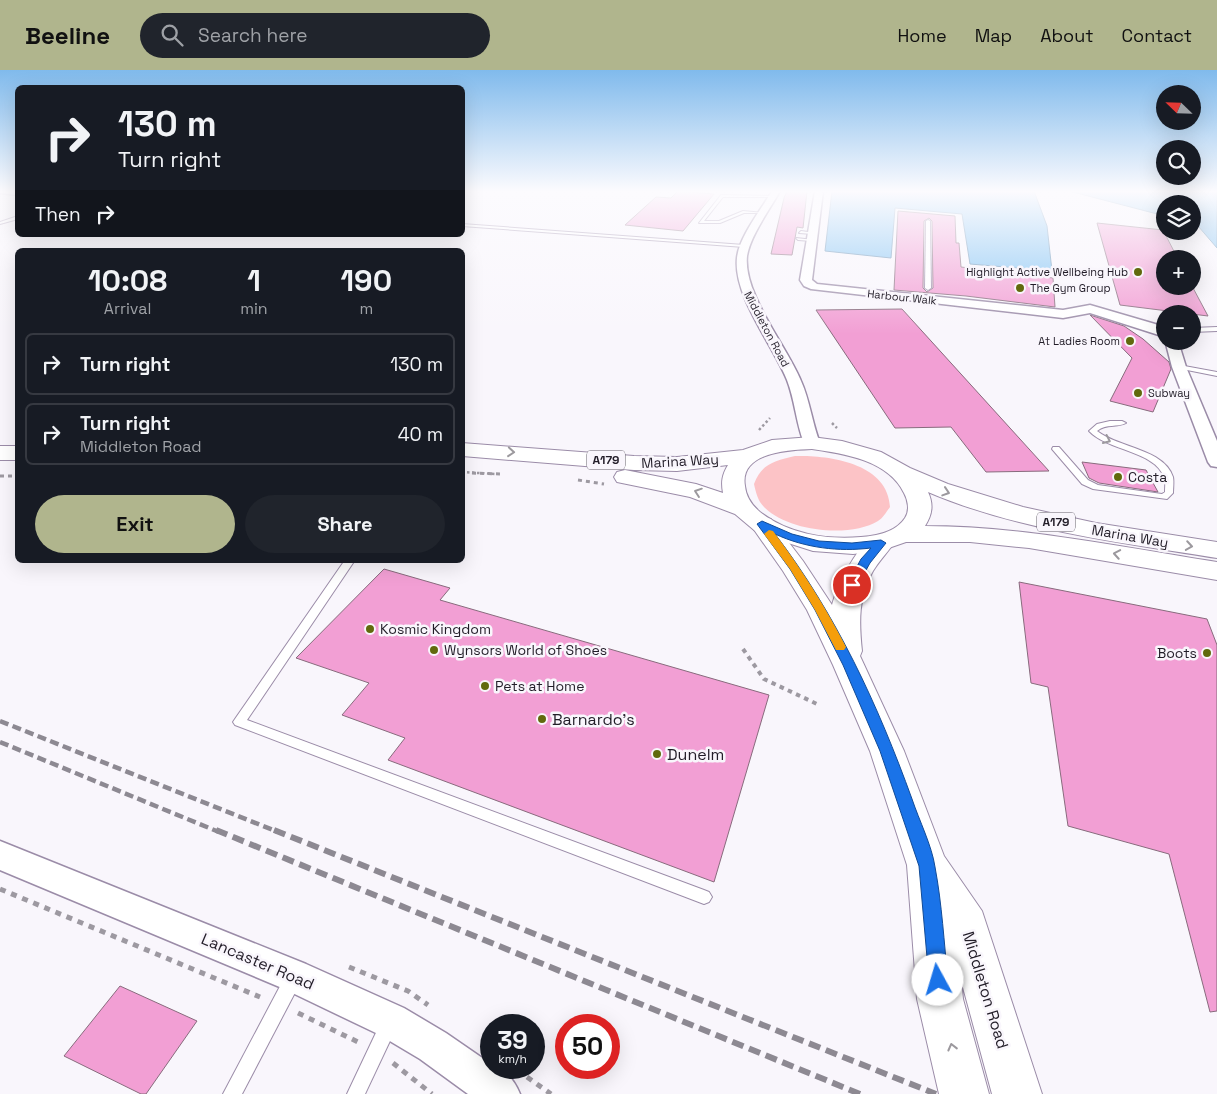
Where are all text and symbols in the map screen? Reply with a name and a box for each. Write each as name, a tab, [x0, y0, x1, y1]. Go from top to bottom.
search box	[140, 13, 490, 58]
text: Beeline	[25, 20, 110, 51]
icon: search	[158, 21, 186, 49]
text: Search here	[198, 23, 308, 48]
text: Home	[898, 24, 947, 47]
text: Map	[975, 24, 1012, 47]
text: About	[1040, 24, 1094, 47]
text: Contact	[1122, 24, 1192, 47]
north arrow	[1156, 85, 1201, 130]
map controls	[1156, 85, 1201, 350]
text: 130 m	[118, 102, 217, 146]
icon: right	[35, 105, 100, 170]
button: search	[1156, 140, 1201, 185]
text: Turn right	[118, 145, 221, 173]
button: layers	[1156, 195, 1201, 240]
icon: right	[91, 200, 119, 228]
text: Then	[35, 202, 81, 227]
button: +	[1156, 250, 1201, 295]
text: 10:08	[88, 261, 167, 300]
text: 1	[247, 261, 261, 300]
text: 190	[341, 261, 392, 300]
place label: Highlight Active Wellbeing Hub	[966, 265, 1128, 279]
marker: Highlight Active Wellbeing Hub	[1132, 266, 1144, 278]
place label: The Gym Group	[1030, 281, 1111, 295]
marker: The Gym Group	[1014, 282, 1026, 294]
street label: Harbour Walk	[867, 286, 937, 308]
street label: Middleton Road	[741, 289, 793, 369]
text: Arrival	[104, 298, 151, 319]
text: min	[240, 298, 268, 319]
text: m	[359, 298, 373, 319]
button: −	[1156, 305, 1201, 350]
place label: At Ladies Room	[1038, 334, 1120, 348]
marker: At Ladies Room	[1124, 335, 1136, 347]
icon: right	[37, 350, 65, 378]
text: Turn right	[80, 352, 170, 377]
text: 130 m	[390, 352, 443, 377]
place label: Subway	[1148, 386, 1190, 400]
marker: Subway	[1132, 387, 1144, 399]
text: Turn right	[80, 411, 170, 436]
icon: right	[37, 420, 65, 448]
text: 40 m	[398, 422, 443, 447]
one-way arrow	[1102, 434, 1111, 444]
text: Middleton Road	[80, 436, 202, 457]
one-way arrow	[507, 446, 515, 457]
road number: A179	[587, 450, 625, 470]
street label: Marina Way	[641, 450, 719, 472]
place label: Costa	[1128, 468, 1167, 486]
marker: Costa	[1112, 471, 1124, 483]
one-way arrow	[941, 486, 949, 496]
one-way arrow	[694, 488, 703, 498]
button: Exit	[35, 495, 235, 553]
button: Share	[245, 495, 445, 553]
road number: A179	[1037, 512, 1075, 532]
street label: Marina Way	[1090, 520, 1170, 552]
one-way arrow	[1185, 540, 1194, 550]
one-way arrow	[1113, 550, 1122, 560]
pin	[831, 564, 873, 606]
icon: arrive	[838, 571, 866, 599]
place label: Kosmic Kingdom	[380, 620, 491, 638]
marker: Kosmic Kingdom	[364, 623, 376, 635]
place label: Wynsors World of Shoes	[444, 641, 607, 659]
marker: Wynsors World of Shoes	[428, 644, 440, 656]
place label: Boots	[1157, 644, 1197, 662]
marker: Boots	[1201, 647, 1213, 659]
place label: Pets at Home	[495, 677, 584, 695]
marker: Pets at Home	[479, 680, 491, 692]
place label: Barnardo's	[552, 709, 635, 730]
marker: Barnardo's	[536, 713, 548, 725]
place label: Dunelm	[667, 744, 724, 765]
marker: Dunelm	[651, 748, 663, 760]
street label: Lancaster Road	[198, 928, 317, 995]
street label: Middleton Road	[958, 929, 1013, 1051]
position arrow	[911, 953, 963, 1005]
speed limit sign: 50	[555, 1014, 620, 1079]
text: 39	[497, 1024, 528, 1056]
one-way arrow	[947, 1042, 958, 1051]
text: km/h	[498, 1051, 527, 1067]

